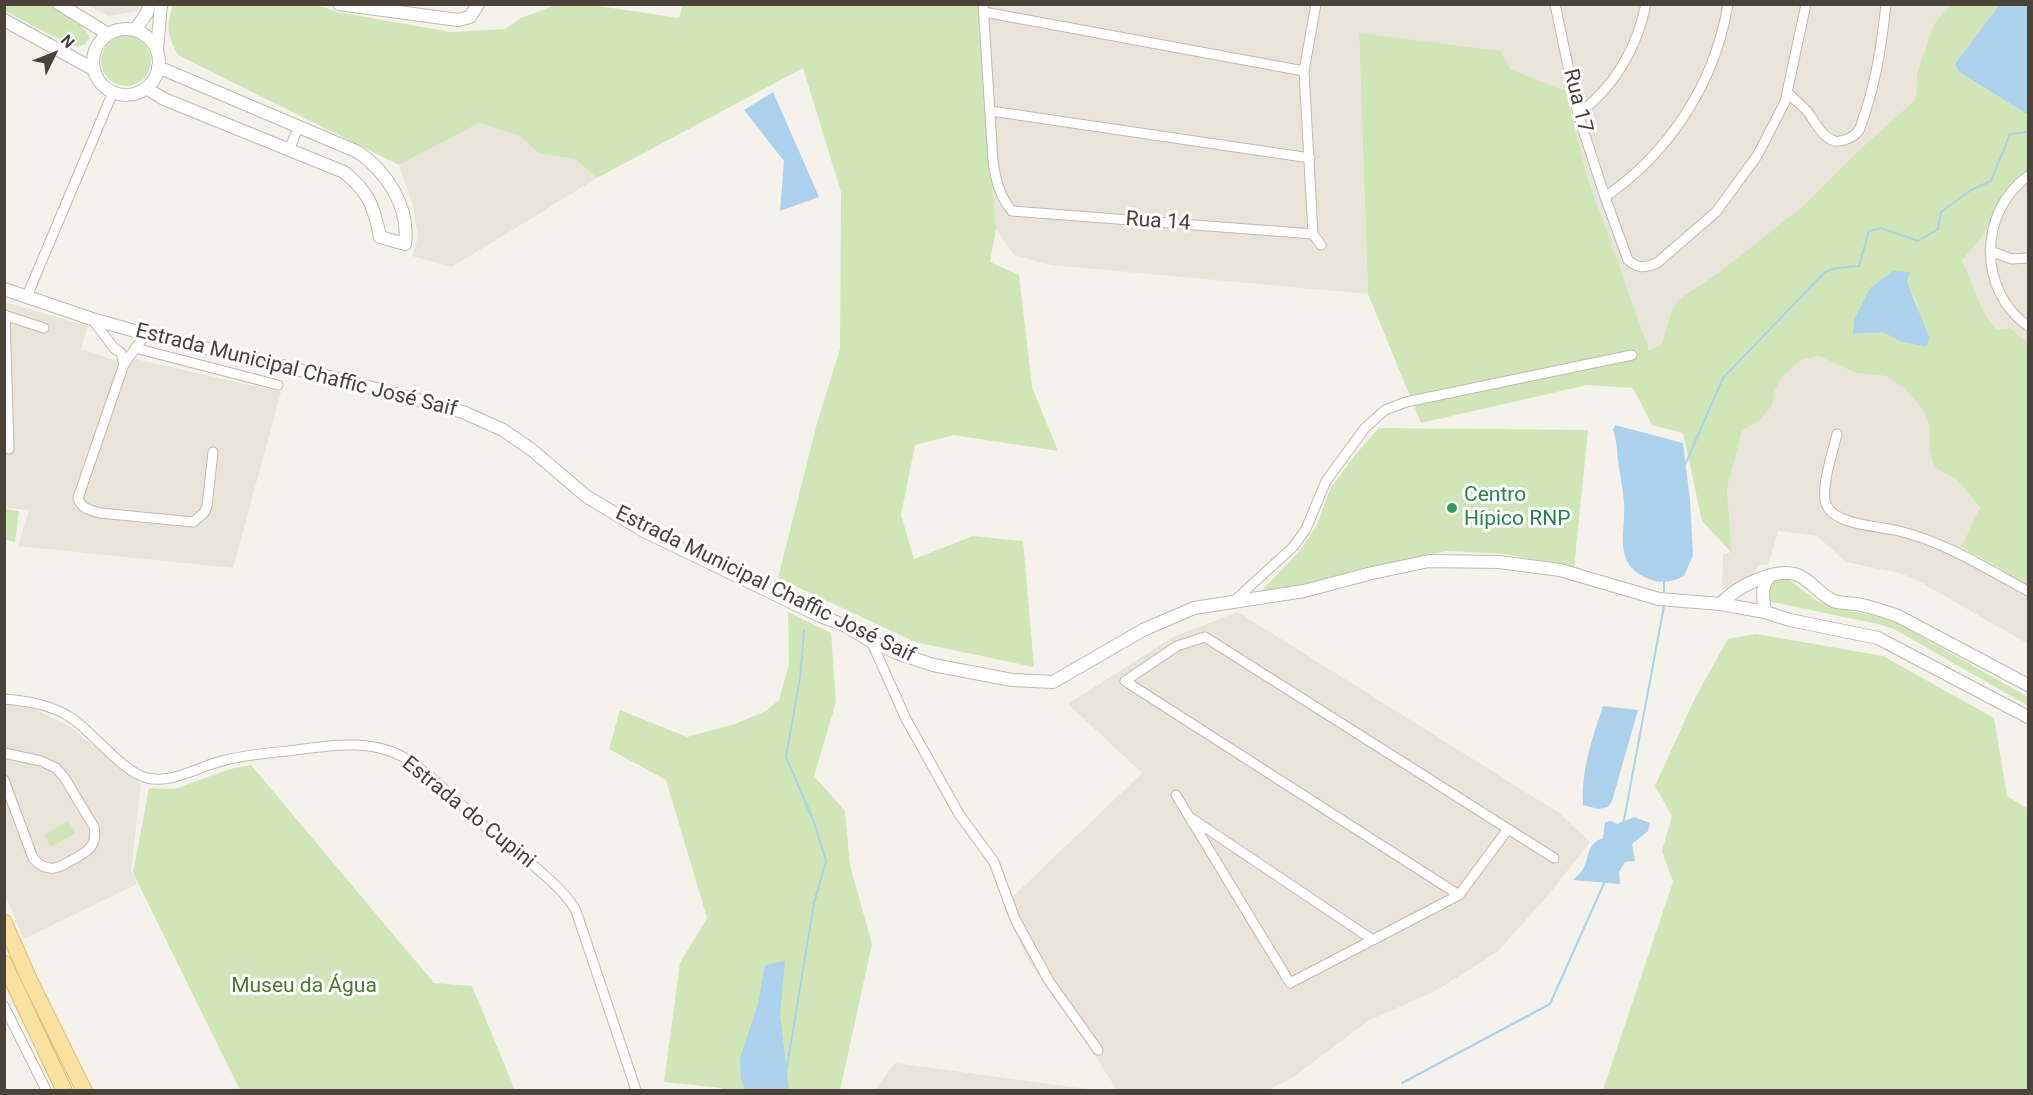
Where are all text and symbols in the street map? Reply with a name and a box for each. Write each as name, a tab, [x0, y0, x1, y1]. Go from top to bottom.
north arrow	[24, 24, 84, 84]
text: N	[57, 31, 78, 52]
street label: Rua 17	[1557, 67, 1597, 135]
street label: Rua 14	[1125, 207, 1191, 237]
street label: Estrada Municipal Chaffic José Saif	[133, 319, 459, 423]
place label: Centro Hípico RNP	[1464, 483, 1570, 533]
street label: Estrada Municipal Chaffic José Saif	[611, 501, 919, 669]
marker: Centro Hípico RNP	[1445, 501, 1459, 515]
street label: Estrada do Cupini	[396, 752, 540, 874]
park label: Museu da Água	[231, 974, 377, 1000]

